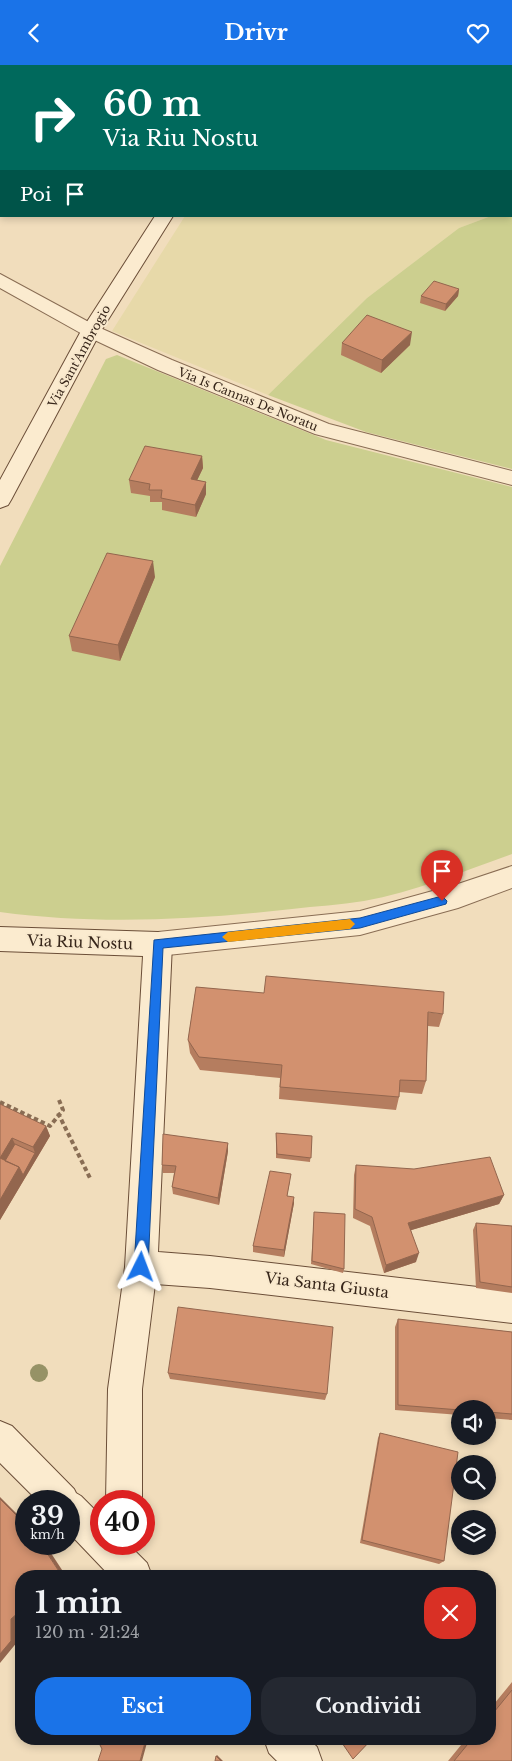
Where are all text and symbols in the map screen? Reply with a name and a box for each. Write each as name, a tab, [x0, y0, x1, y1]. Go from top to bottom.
icon: back	[20, 19, 48, 47]
text: Drivr	[224, 19, 288, 46]
icon: heart	[464, 19, 492, 47]
text: 60 m	[103, 82, 201, 125]
icon: right	[20, 85, 85, 150]
text: Via Riu Nostu	[103, 125, 258, 152]
icon: arrive	[61, 180, 89, 208]
text: Poi	[20, 183, 51, 206]
street label: Via Sant'Ambrogio	[44, 302, 113, 411]
street label: Via Is Cannas De Noratu	[175, 364, 320, 434]
pin	[421, 850, 463, 901]
icon: arrive	[428, 857, 456, 885]
street label: Via Riu Nostu	[26, 931, 133, 953]
position arrow	[114, 1240, 166, 1292]
street label: Via Santa Giusta	[263, 1268, 391, 1302]
map controls	[451, 1400, 496, 1555]
button: sound	[451, 1400, 496, 1445]
button: search	[451, 1455, 496, 1500]
speed limit sign: 40	[90, 1490, 155, 1555]
text: 39	[31, 1501, 64, 1532]
button: layers	[451, 1510, 496, 1555]
text: km/h	[30, 1527, 65, 1542]
text: 1 min	[35, 1584, 122, 1621]
button: close	[424, 1587, 476, 1639]
text: 120 m · 21:24	[35, 1622, 140, 1642]
button: Esci	[35, 1677, 251, 1735]
button: Condividi	[261, 1677, 476, 1735]

